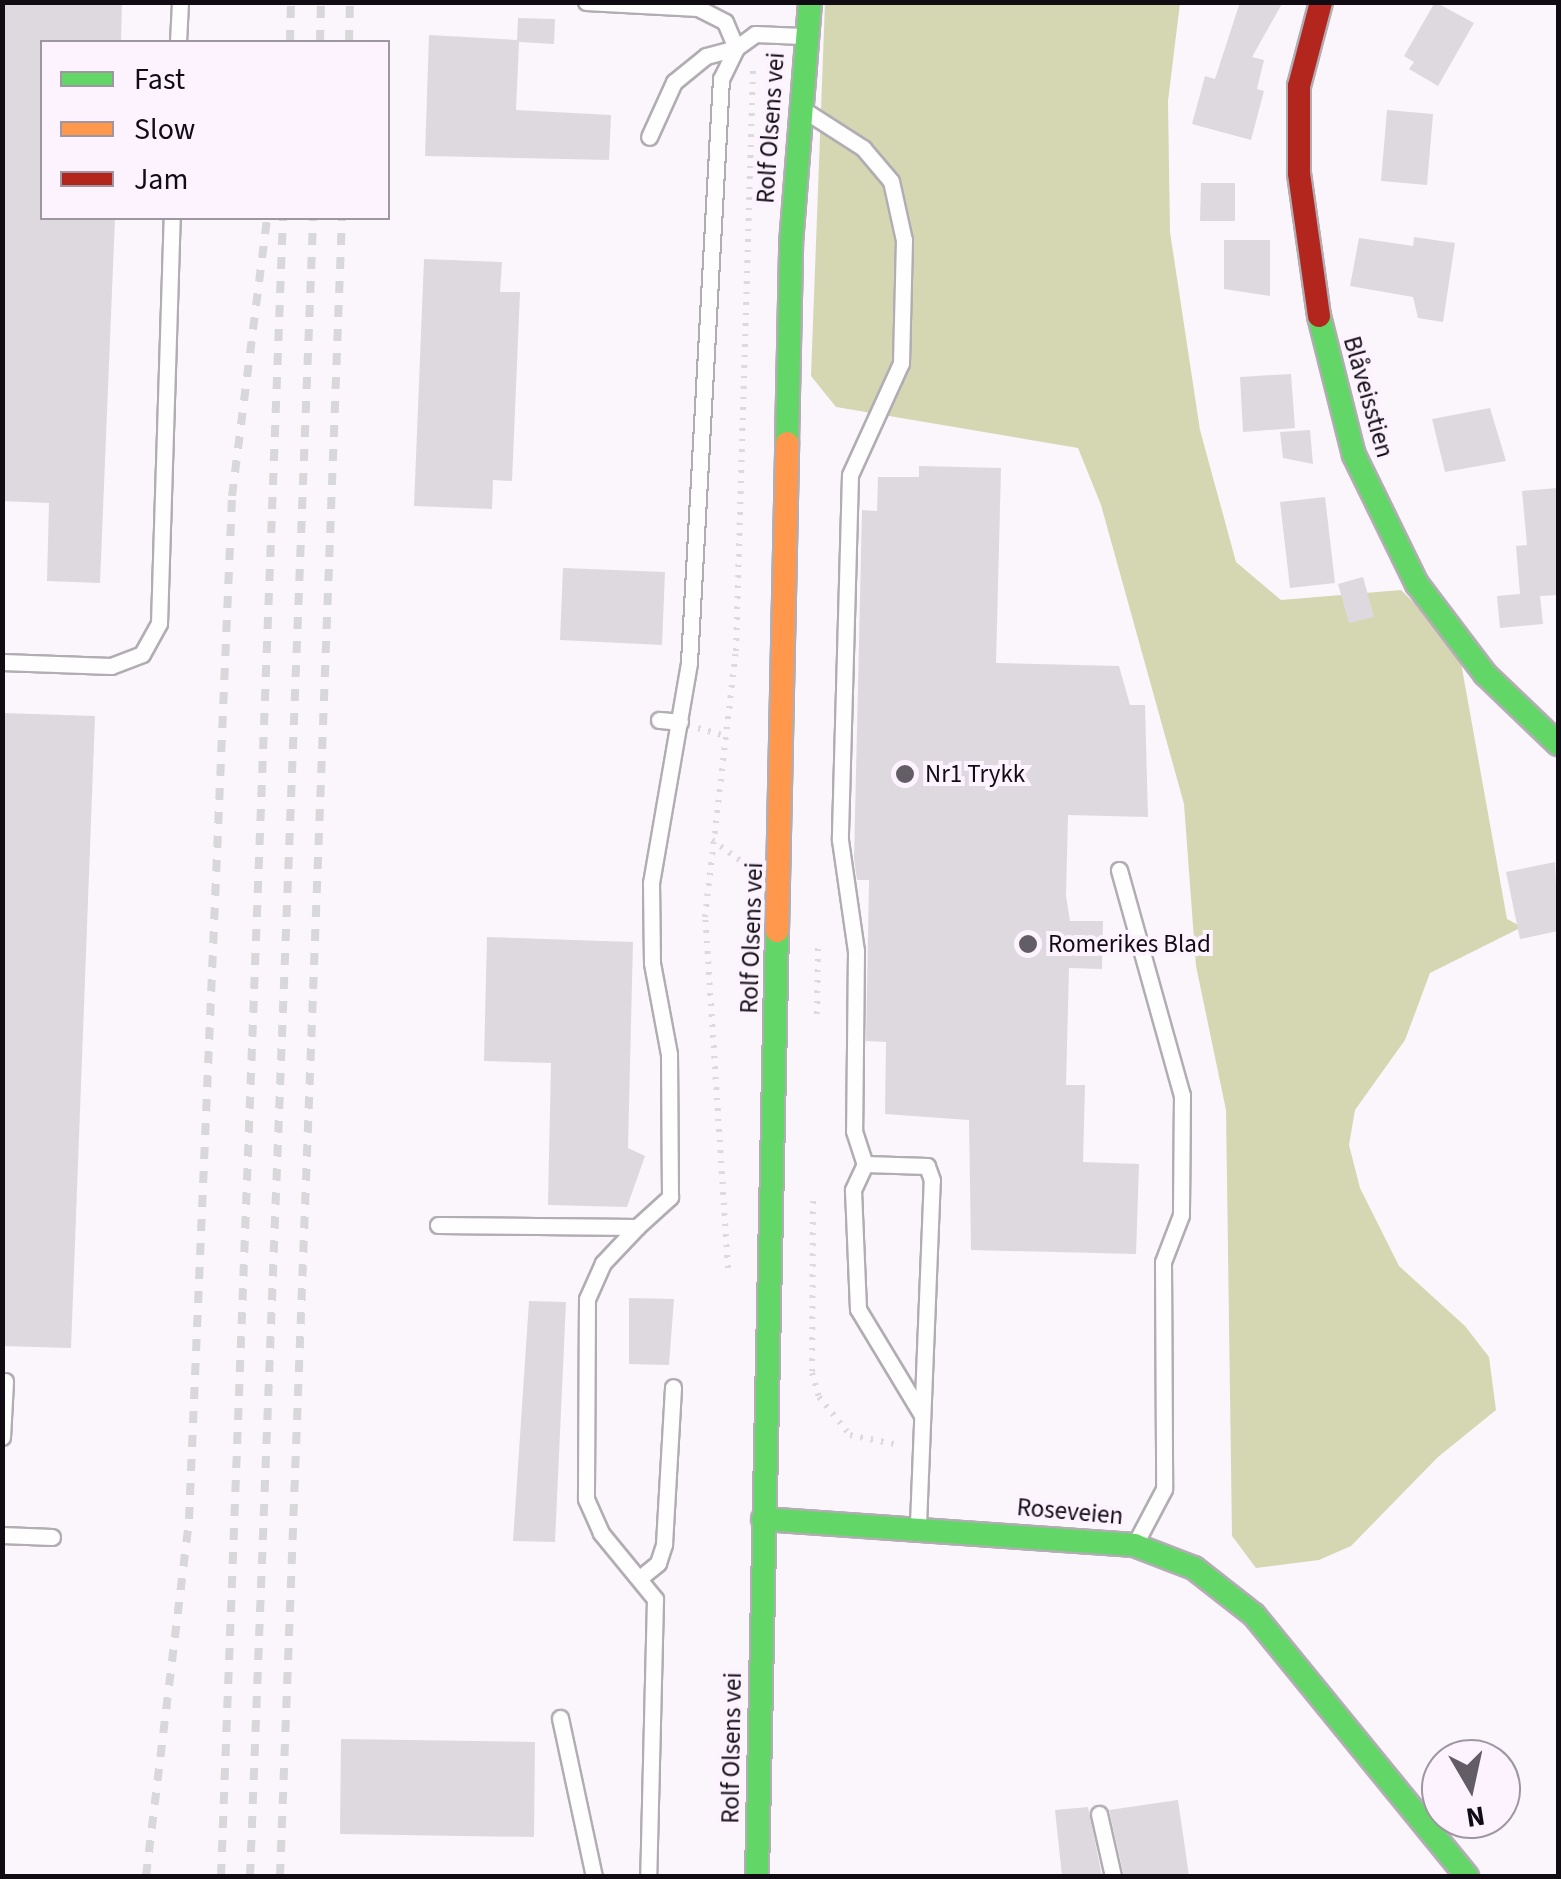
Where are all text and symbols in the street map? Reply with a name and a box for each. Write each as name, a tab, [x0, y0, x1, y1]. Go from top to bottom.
legend	[40, 40, 390, 220]
street label: Rolf Olsens vei	[751, 51, 791, 205]
text: Fast	[134, 58, 185, 101]
text: Slow	[134, 108, 195, 151]
text: Jam	[134, 158, 188, 201]
street label: Blåveisstien	[1336, 333, 1400, 461]
place label: Nr1 Trykk	[925, 759, 1025, 789]
marker: Nr1 Trykk	[894, 763, 916, 785]
street label: Rolf Olsens vei	[734, 862, 770, 1014]
place label: Romerikes Blad	[1048, 929, 1211, 959]
marker: Romerikes Blad	[1017, 933, 1039, 955]
street label: Roseveien	[1016, 1492, 1124, 1532]
street label: Rolf Olsens vei	[716, 1672, 748, 1824]
north arrow	[1421, 1739, 1521, 1839]
text: N	[1463, 1795, 1488, 1838]

